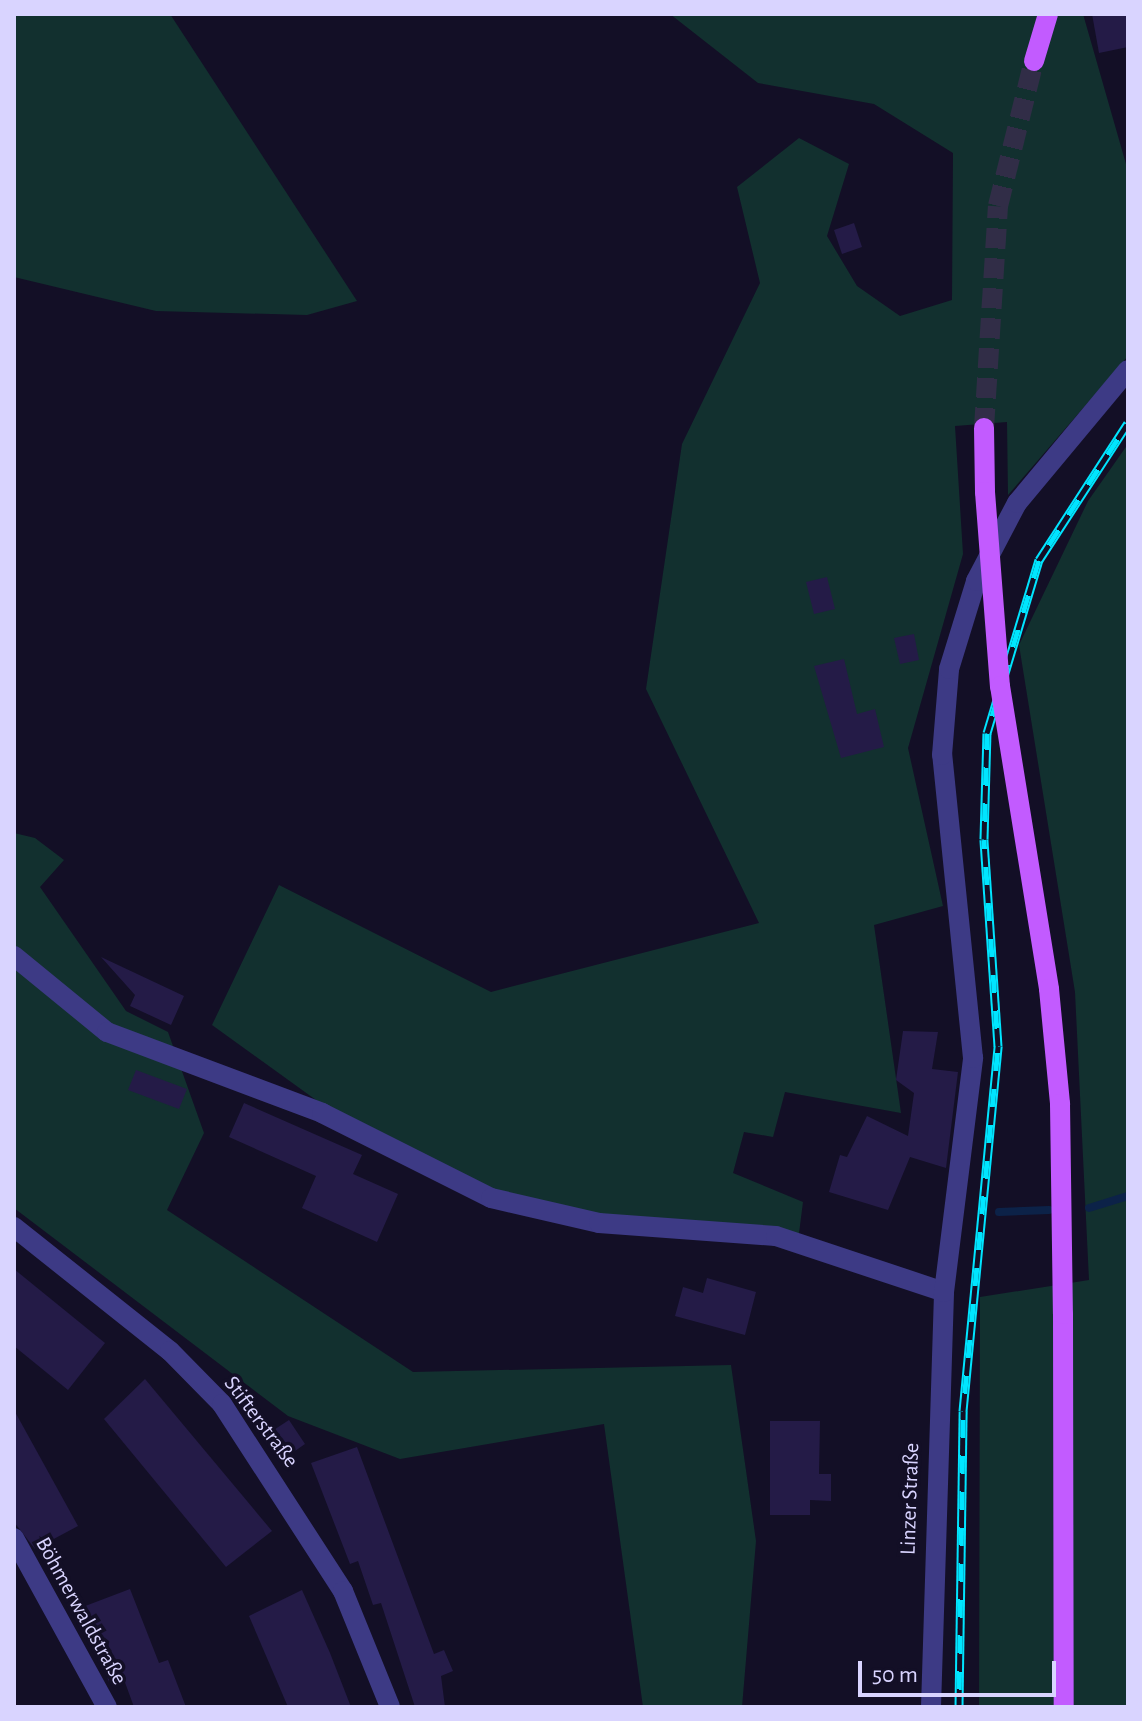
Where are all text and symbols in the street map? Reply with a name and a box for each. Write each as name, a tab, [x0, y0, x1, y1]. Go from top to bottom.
street label: Stifterstraße	[218, 1371, 304, 1473]
street label: Linzer Straße	[895, 1442, 925, 1556]
street label: Böhmerwaldstraße	[30, 1533, 132, 1689]
scale bar	[862, 1645, 1060, 1695]
text: 50 m	[872, 1663, 918, 1687]

